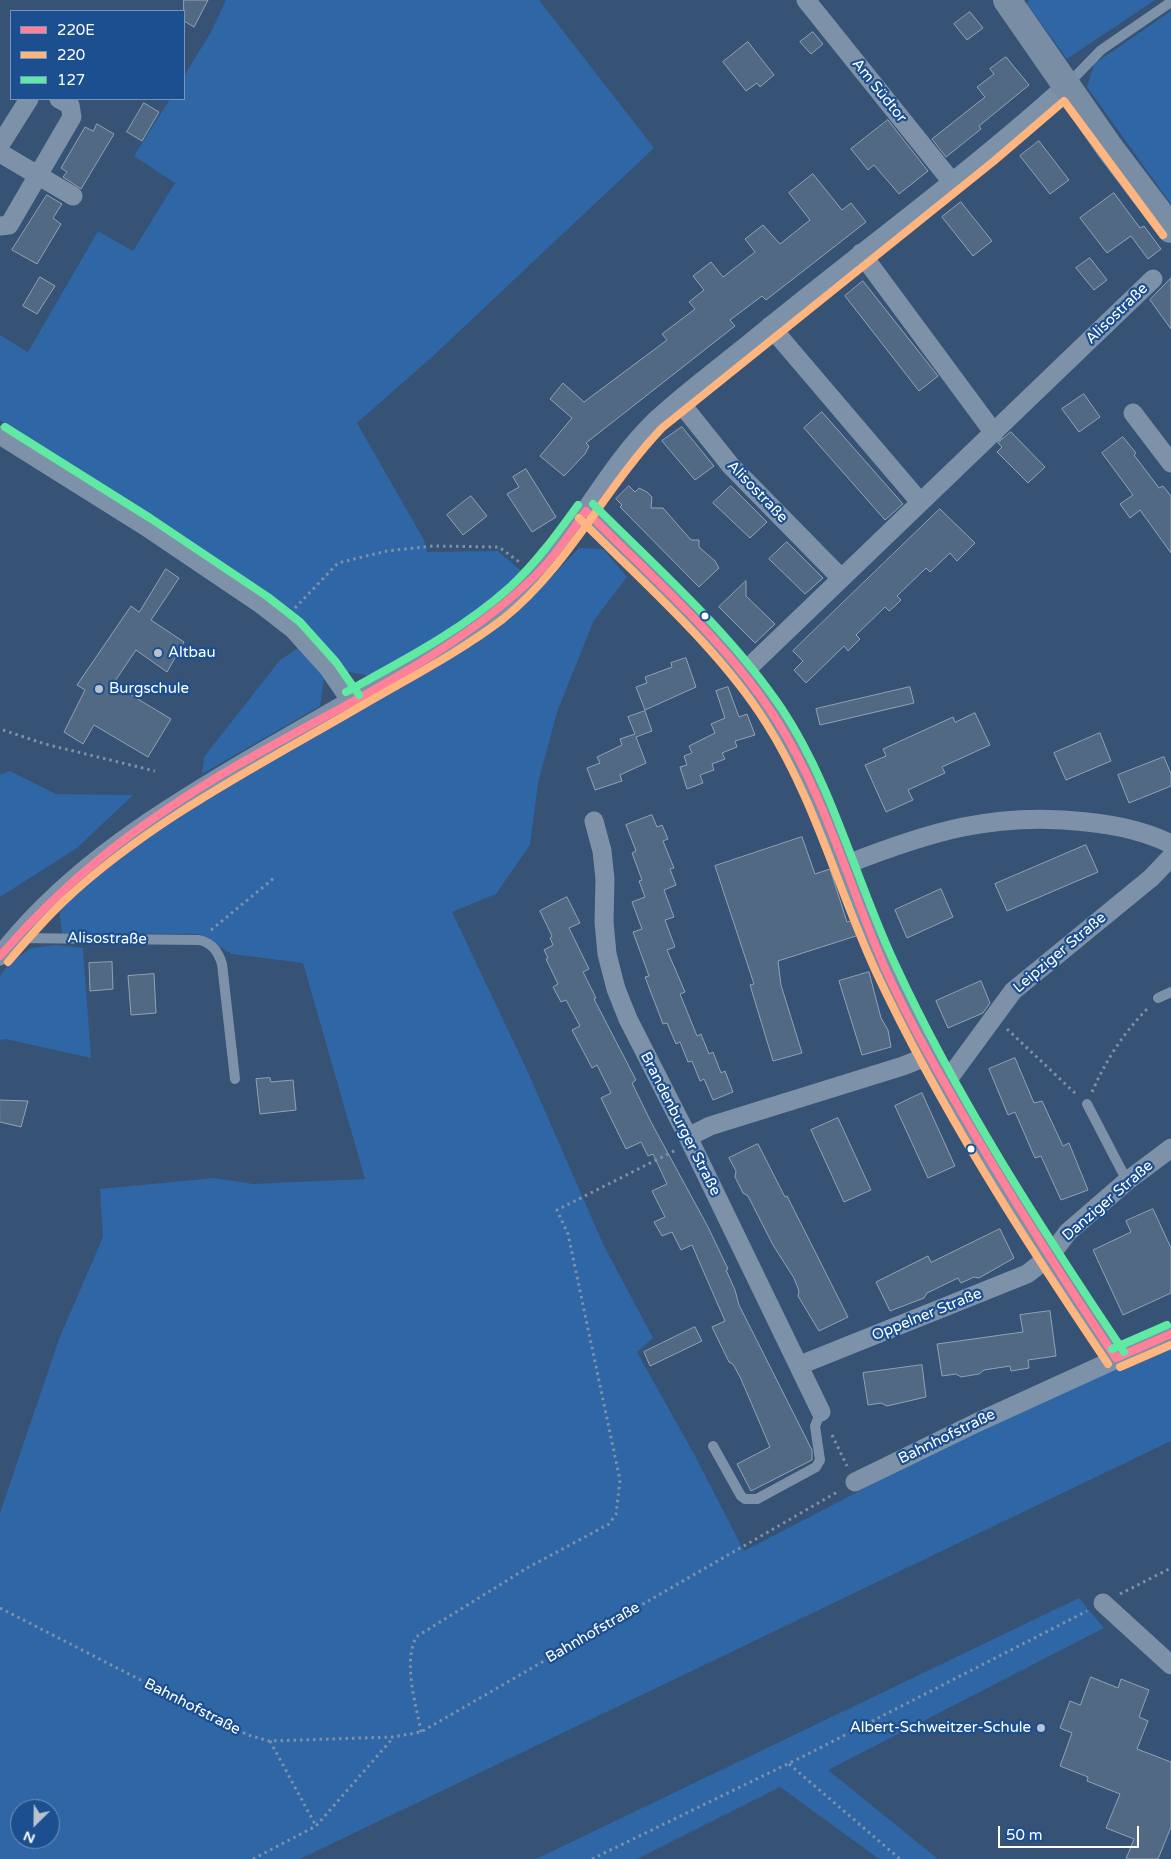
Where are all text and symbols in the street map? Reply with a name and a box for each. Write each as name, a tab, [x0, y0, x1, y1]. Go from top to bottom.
legend	[10, 10, 185, 100]
text: 220E	[57, 21, 95, 39]
text: 220	[57, 46, 85, 64]
street label: Am Südtor	[848, 55, 910, 127]
text: 127	[57, 71, 85, 89]
street label: Alisostraße	[1082, 280, 1152, 348]
street label: Alisostraße	[723, 457, 791, 527]
unlabelled marker	[700, 611, 710, 621]
place label: Altbau	[168, 644, 216, 662]
marker: Altbau	[152, 647, 164, 659]
place label: Burgschule	[109, 680, 189, 698]
marker: Burgschule	[93, 683, 105, 695]
street label: Leipziger Straße	[1010, 909, 1110, 997]
street label: Alisostraße	[67, 929, 147, 949]
street label: Brandenburger Straße	[636, 1049, 724, 1199]
unlabelled marker	[966, 1144, 976, 1154]
street label: Danziger Straße	[1059, 1157, 1157, 1245]
street label: Oppelner Straße	[869, 1285, 985, 1345]
street label: Bahnhofstraße	[896, 1406, 998, 1468]
street label: Bahnhofstraße	[543, 1599, 643, 1667]
street label: Bahnhofstraße	[141, 1675, 243, 1739]
place label: Albert-Schweitzer-Schule	[850, 1719, 1031, 1737]
marker: Albert-Schweitzer-Schule	[1035, 1722, 1047, 1734]
north arrow	[10, 1799, 60, 1849]
scale bar	[1001, 1816, 1142, 1848]
text: 50 m	[1006, 1826, 1043, 1844]
text: N	[21, 1827, 38, 1847]

